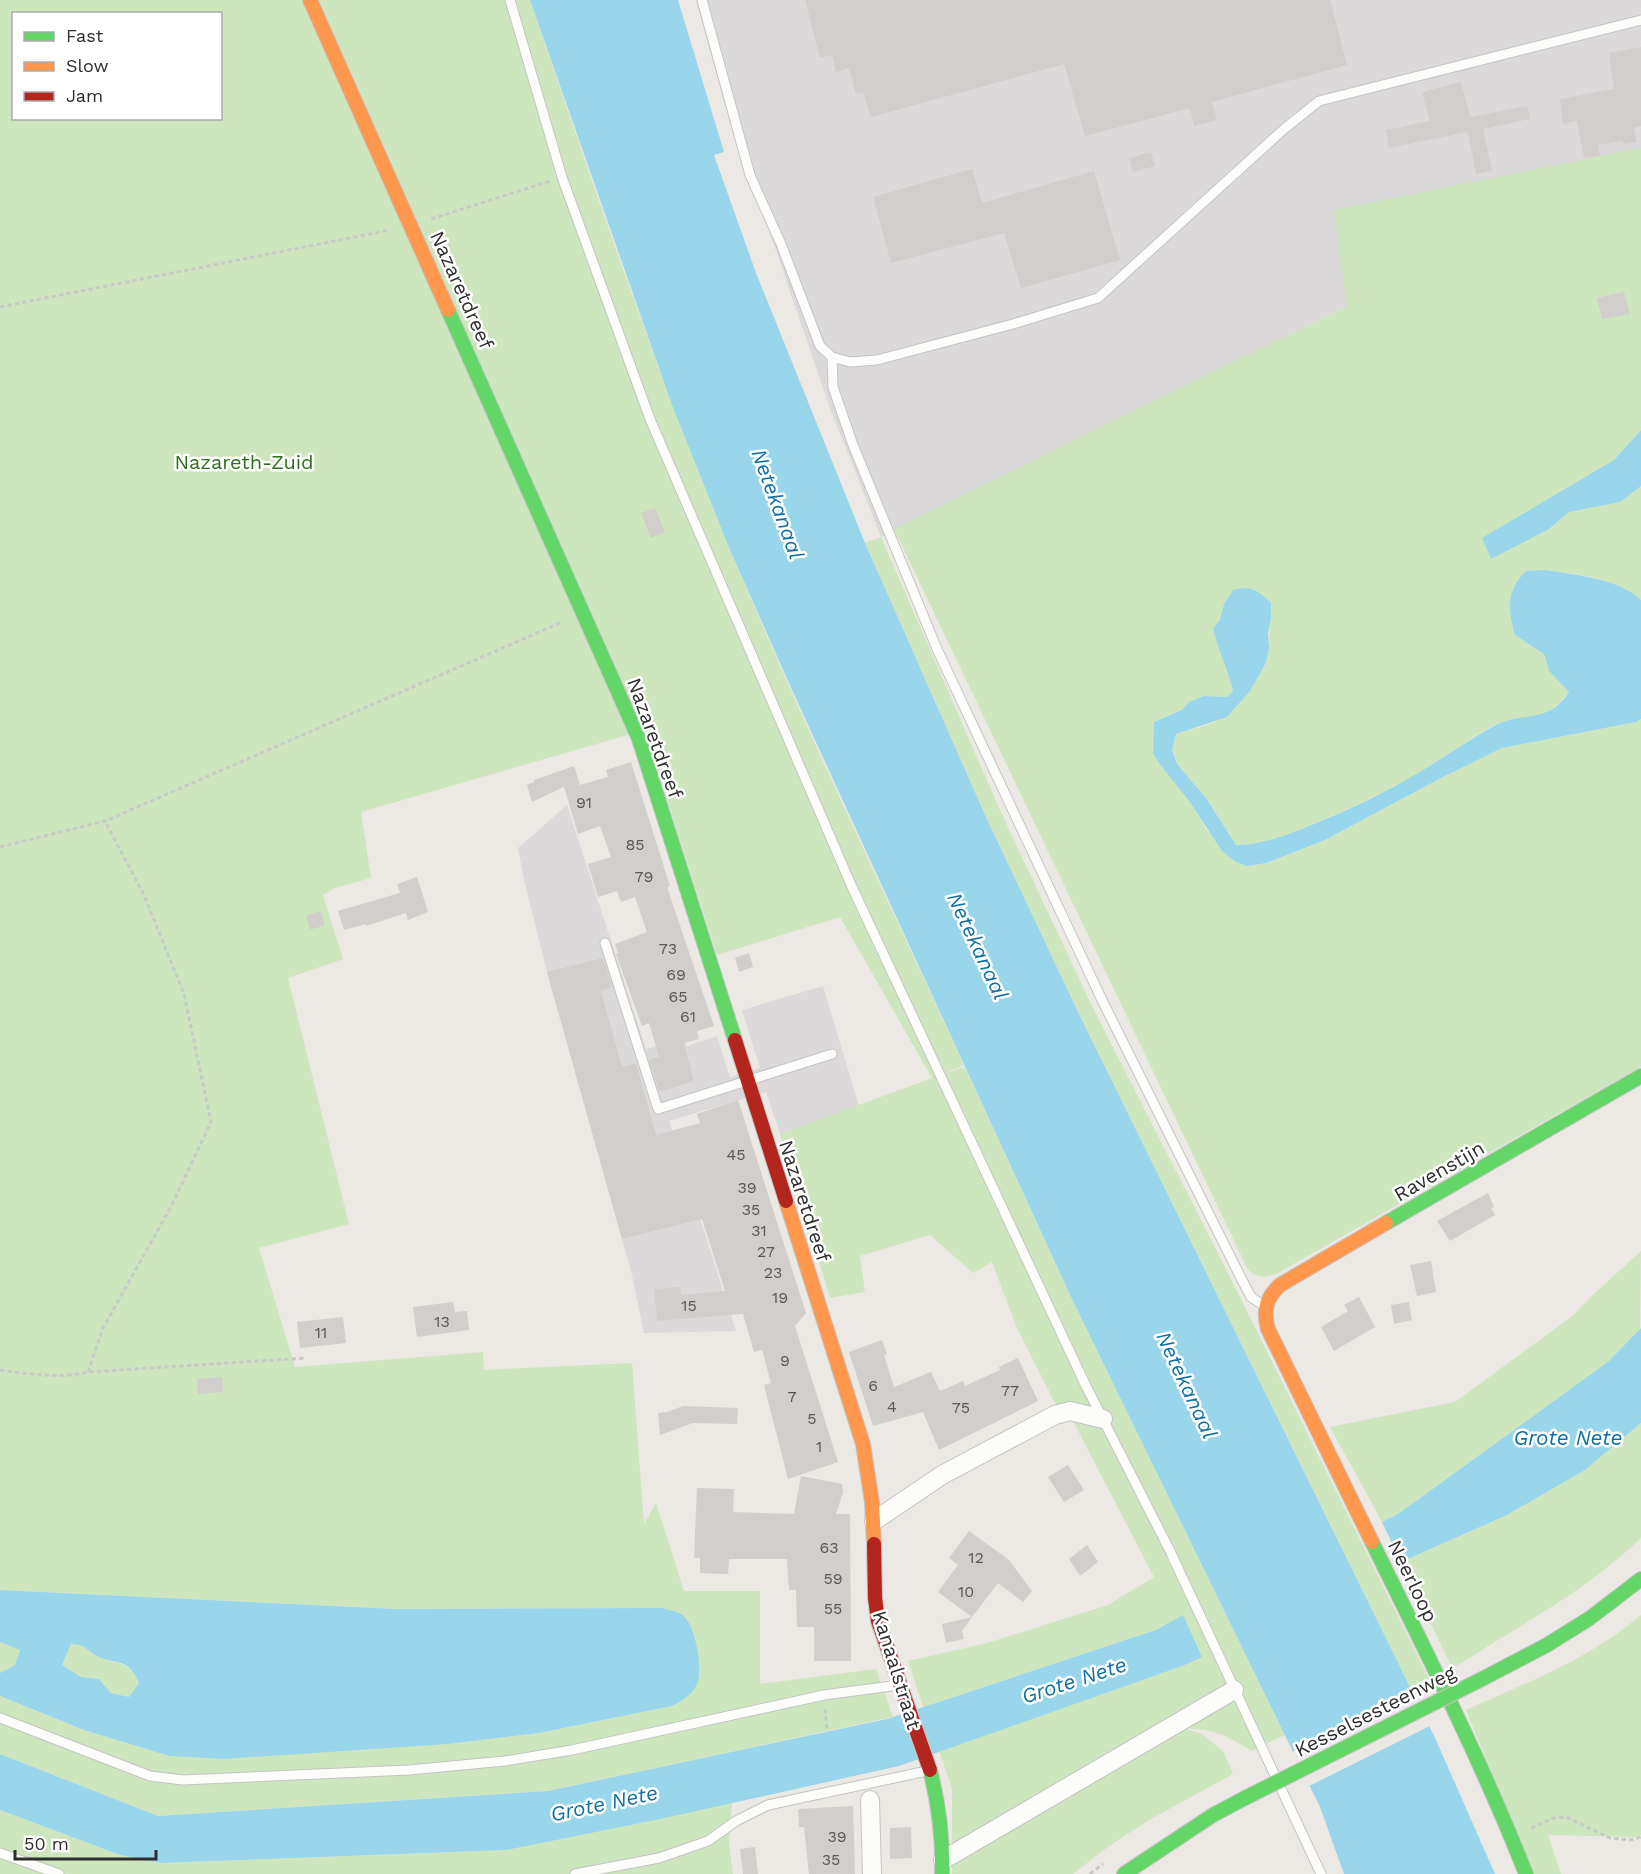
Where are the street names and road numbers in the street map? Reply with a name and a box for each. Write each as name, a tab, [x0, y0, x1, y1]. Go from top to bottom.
street label: Nazaretdreef	[425, 227, 499, 353]
street label: Nazaretdreef	[622, 674, 688, 802]
street label: Ravenstijn	[1389, 1135, 1489, 1207]
street label: Nazaretdreef	[774, 1137, 836, 1265]
street label: Neerloop	[1383, 1536, 1443, 1626]
street label: Kanaalstraat	[868, 1608, 927, 1733]
street label: Kesselsesteenweg	[1290, 1660, 1460, 1762]

